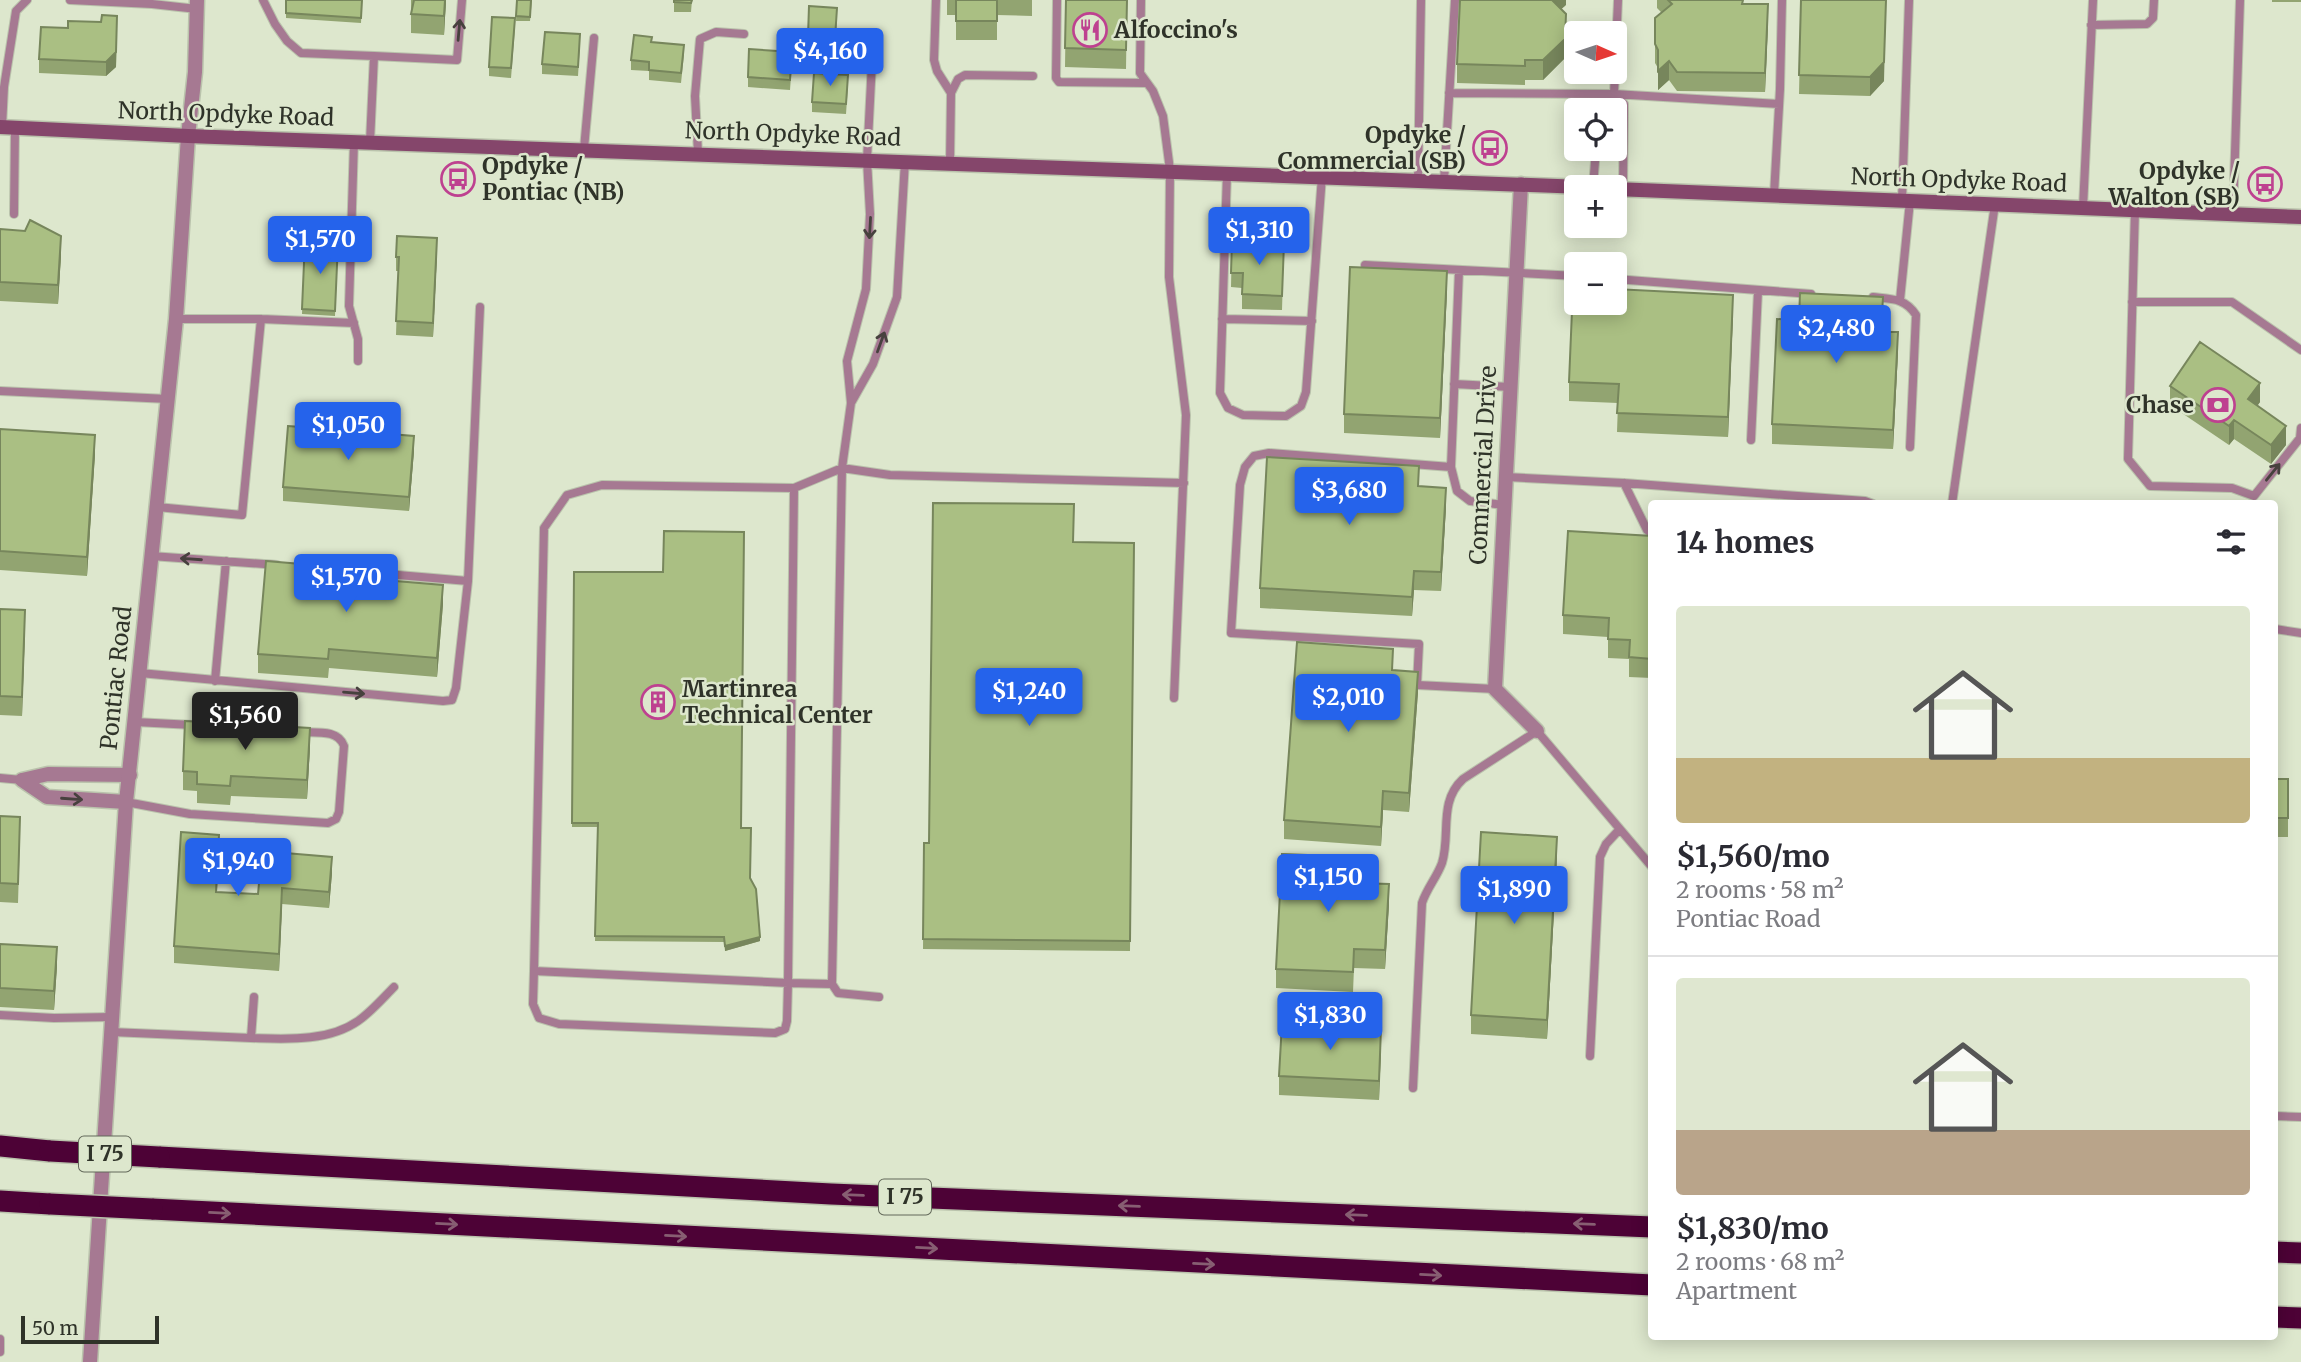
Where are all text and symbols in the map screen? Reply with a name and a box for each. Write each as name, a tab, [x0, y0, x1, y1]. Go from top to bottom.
restaurant icon: Alfoccino's	[1071, 11, 1109, 49]
place label: Alfoccino's	[1113, 15, 1238, 44]
one-way arrow	[453, 19, 466, 42]
north arrow	[1564, 21, 1628, 84]
map controls	[1564, 21, 1627, 315]
pin: $4,160	[773, 28, 887, 88]
text: $4,160	[792, 36, 868, 65]
street label: North Opdyke Road	[117, 95, 335, 132]
button: locate	[1564, 98, 1627, 161]
street label: North Opdyke Road	[684, 115, 902, 152]
place label: Opdyke / Commercial (SB)	[1278, 120, 1466, 175]
bus stop icon: Opdyke / Commercial (SB)	[1471, 129, 1509, 167]
place label: Opdyke / Pontiac (NB)	[482, 151, 624, 206]
place label: Opdyke / Walton (SB)	[2108, 156, 2240, 211]
bus stop icon: Opdyke / Pontiac (NB)	[439, 160, 477, 198]
street label: North Opdyke Road	[1850, 161, 2068, 198]
bus stop icon: Opdyke / Walton (SB)	[2246, 165, 2284, 203]
button: +	[1564, 175, 1627, 238]
pin: $1,310	[1202, 208, 1316, 267]
text: $1,310	[1224, 215, 1294, 244]
pin: $1,570	[263, 216, 377, 276]
one-way arrow	[863, 216, 876, 239]
text: $1,570	[284, 224, 356, 253]
button: −	[1564, 252, 1627, 315]
pin: $2,480	[1779, 306, 1893, 365]
text: $2,480	[1797, 313, 1875, 342]
one-way arrow	[876, 332, 888, 354]
street label: Commercial Drive	[1463, 365, 1502, 565]
bank icon: Chase	[2199, 386, 2237, 424]
place label: Chase	[2126, 390, 2194, 419]
pin: $1,050	[291, 402, 405, 462]
text: $1,050	[311, 410, 385, 439]
one-way arrow	[2265, 463, 2281, 481]
pin: $3,680	[1292, 468, 1406, 527]
text: $3,680	[1311, 475, 1387, 504]
text: 14 homes	[1676, 523, 1814, 561]
icon: filters	[2212, 523, 2250, 561]
one-way arrow	[180, 552, 202, 565]
pin: $1,570	[289, 554, 403, 614]
text: $1,570	[310, 562, 382, 591]
street label: Pontiac Road	[94, 604, 137, 751]
icon: home	[1900, 652, 2026, 778]
pin: $1,240	[972, 668, 1086, 728]
place label: Martinrea Technical Center	[682, 674, 873, 729]
pin: $2,010	[1291, 674, 1405, 734]
text: $1,240	[991, 676, 1067, 705]
text: $2,010	[1311, 682, 1385, 711]
building icon: Martinrea Technical Center	[639, 683, 677, 721]
one-way arrow	[342, 687, 365, 700]
pin: $1,560	[188, 692, 302, 752]
text: $1,560	[208, 700, 282, 729]
one-way arrow	[60, 793, 82, 806]
text: $1,560/mo	[1676, 837, 1830, 875]
pin: $1,940	[181, 838, 295, 898]
text: $1,940	[201, 846, 275, 875]
pin: $1,150	[1271, 855, 1385, 914]
text: $1,150	[1293, 862, 1363, 891]
pin: $1,890	[1457, 866, 1571, 926]
text: $1,890	[1477, 874, 1551, 903]
text: 2 rooms · 58 m²	[1676, 875, 1844, 904]
text: Pontiac Road	[1676, 904, 1821, 933]
pin: $1,830	[1273, 992, 1387, 1052]
text: $1,830	[1293, 1000, 1367, 1029]
icon: home	[1900, 1024, 2026, 1150]
road number: I 75	[79, 1136, 131, 1172]
road number: I 75	[879, 1180, 931, 1214]
one-way arrow	[842, 1188, 865, 1201]
one-way arrow	[1118, 1199, 1141, 1212]
one-way arrow	[208, 1206, 231, 1219]
one-way arrow	[1345, 1208, 1368, 1221]
text: $1,830/mo	[1676, 1209, 1829, 1247]
one-way arrow	[436, 1217, 459, 1230]
one-way arrow	[1573, 1218, 1596, 1231]
one-way arrow	[664, 1229, 687, 1242]
one-way arrow	[916, 1242, 939, 1255]
text: 2 rooms · 68 m²	[1676, 1247, 1844, 1276]
one-way arrow	[1192, 1257, 1215, 1270]
one-way arrow	[1419, 1268, 1442, 1281]
text: Apartment	[1676, 1276, 1797, 1305]
scale bar	[21, 1313, 159, 1345]
text: 50 m	[32, 1316, 78, 1340]

